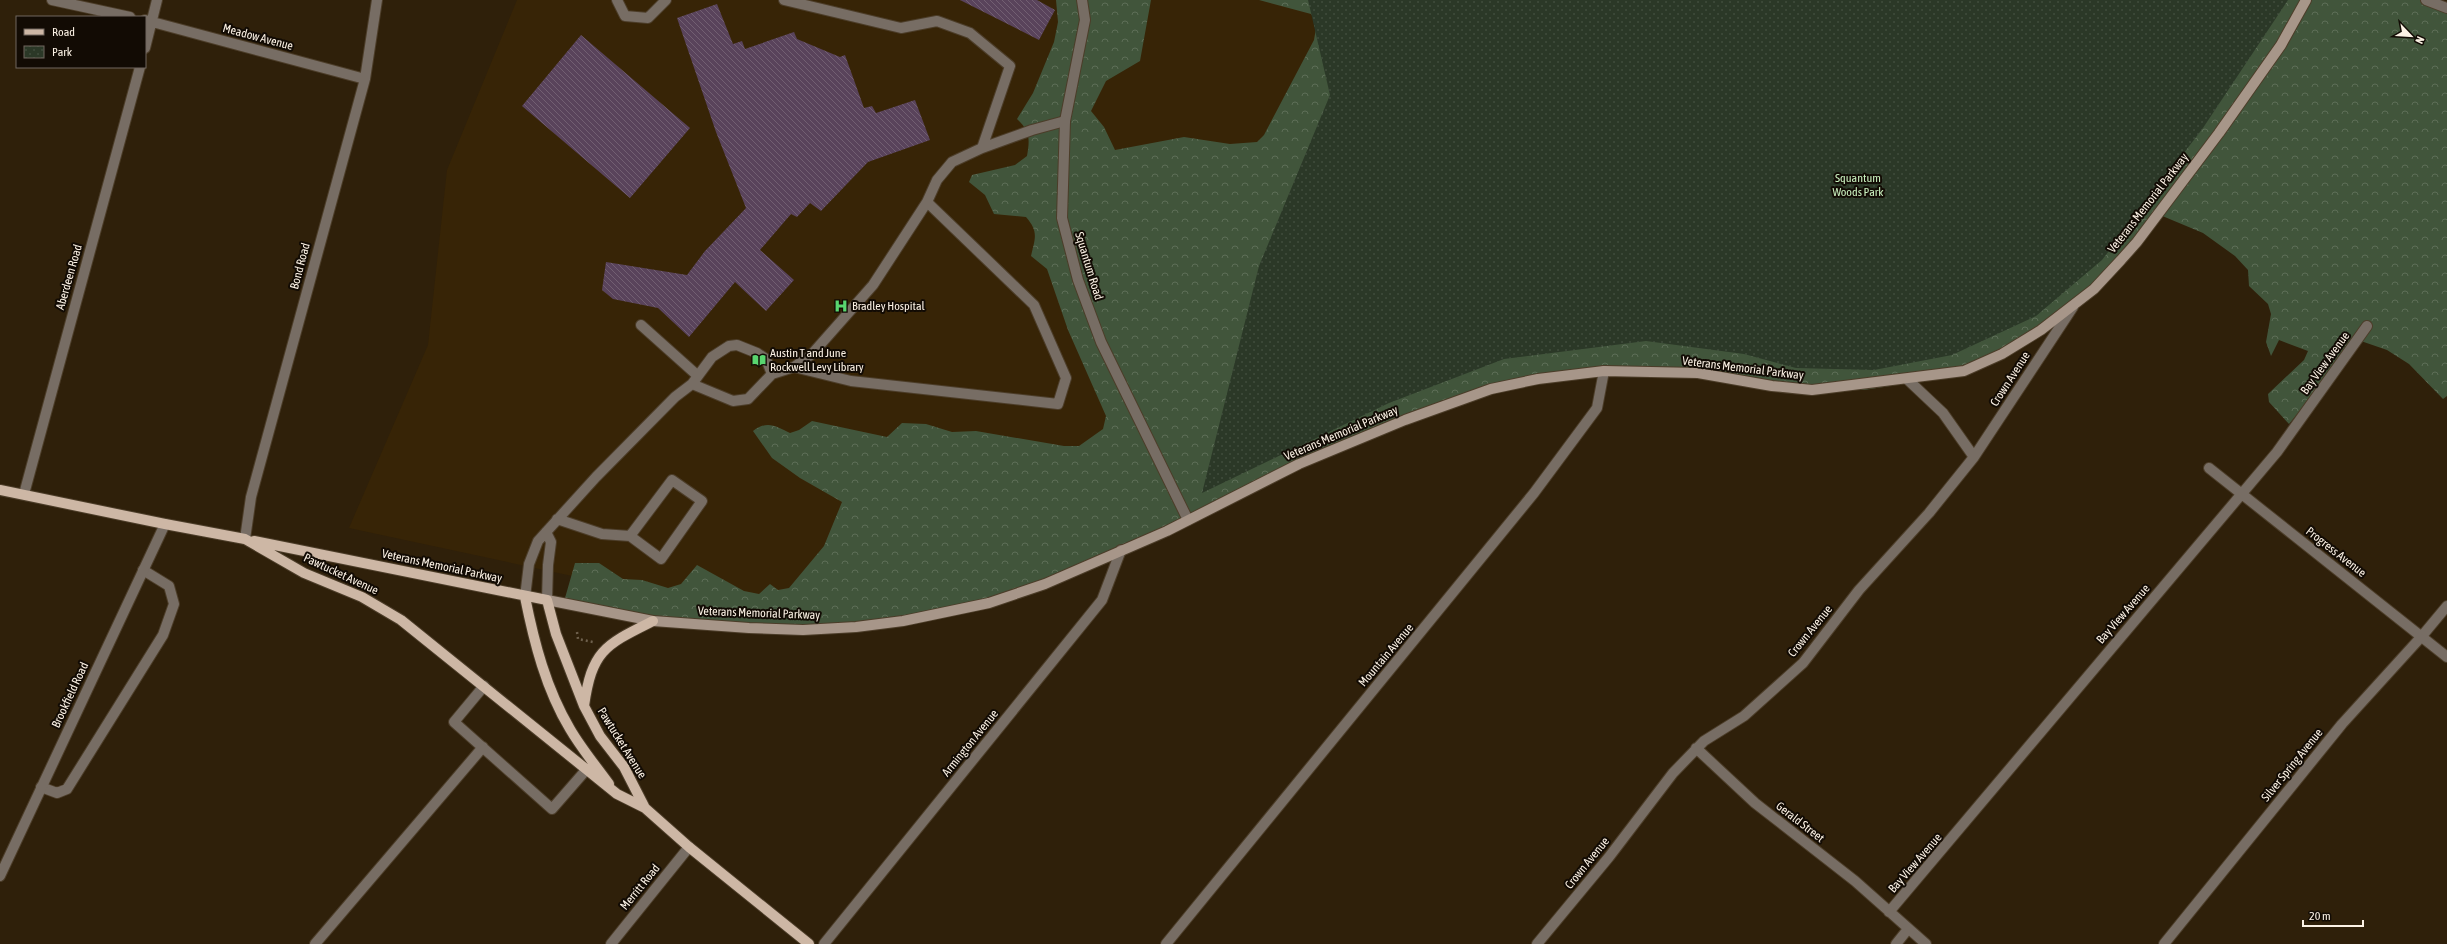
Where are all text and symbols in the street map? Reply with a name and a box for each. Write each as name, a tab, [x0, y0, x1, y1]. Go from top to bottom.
legend	[16, 16, 146, 68]
north arrow	[2391, 16, 2431, 56]
street label: Meadow Avenue	[221, 21, 295, 53]
text: Road	[52, 25, 75, 39]
text: N	[2413, 35, 2427, 46]
text: Park	[52, 45, 73, 59]
street label: Veterans Memorial Parkway	[2105, 150, 2191, 256]
park label: Squantum Woods Park	[1832, 171, 1884, 199]
street label: Squantum Road	[1072, 230, 1106, 302]
street label: Bond Road	[287, 241, 313, 291]
street label: Aberdeen Road	[53, 243, 85, 311]
hospital icon: Bradley Hospital	[833, 298, 849, 314]
place label: Bradley Hospital	[852, 299, 926, 313]
street label: Bay View Avenue	[2298, 329, 2352, 397]
place label: Austin T and June Rockwell Levy Library	[770, 346, 864, 374]
street label: Crown Avenue	[1987, 349, 2033, 409]
library icon: Austin T and June Rockwell Levy Library	[751, 352, 767, 368]
street label: Veterans Memorial Parkway	[1681, 354, 1805, 382]
street label: Veterans Memorial Parkway	[1282, 403, 1400, 463]
street label: Progress Avenue	[2303, 524, 2369, 580]
street label: Veterans Memorial Parkway	[381, 546, 503, 586]
street label: Pawtucket Avenue	[301, 551, 381, 597]
street label: Bay View Avenue	[2093, 582, 2153, 646]
street label: Crown Avenue	[1785, 602, 1835, 660]
street label: Veterans Memorial Parkway	[698, 604, 820, 622]
street label: Mountain Avenue	[1356, 621, 1416, 689]
street label: Brookfield Road	[49, 660, 91, 730]
street label: Pawtucket Avenue	[595, 705, 649, 781]
street label: Armington Avenue	[939, 707, 1001, 779]
street label: Silver Spring Avenue	[2258, 726, 2326, 804]
street label: Gerald Street	[1773, 799, 1827, 846]
street label: Bay View Avenue	[1885, 831, 1945, 895]
street label: Crown Avenue	[1562, 834, 1612, 892]
street label: Merritt Road	[617, 861, 663, 913]
scale bar	[2303, 902, 2363, 928]
text: 20 m	[2309, 909, 2331, 923]

